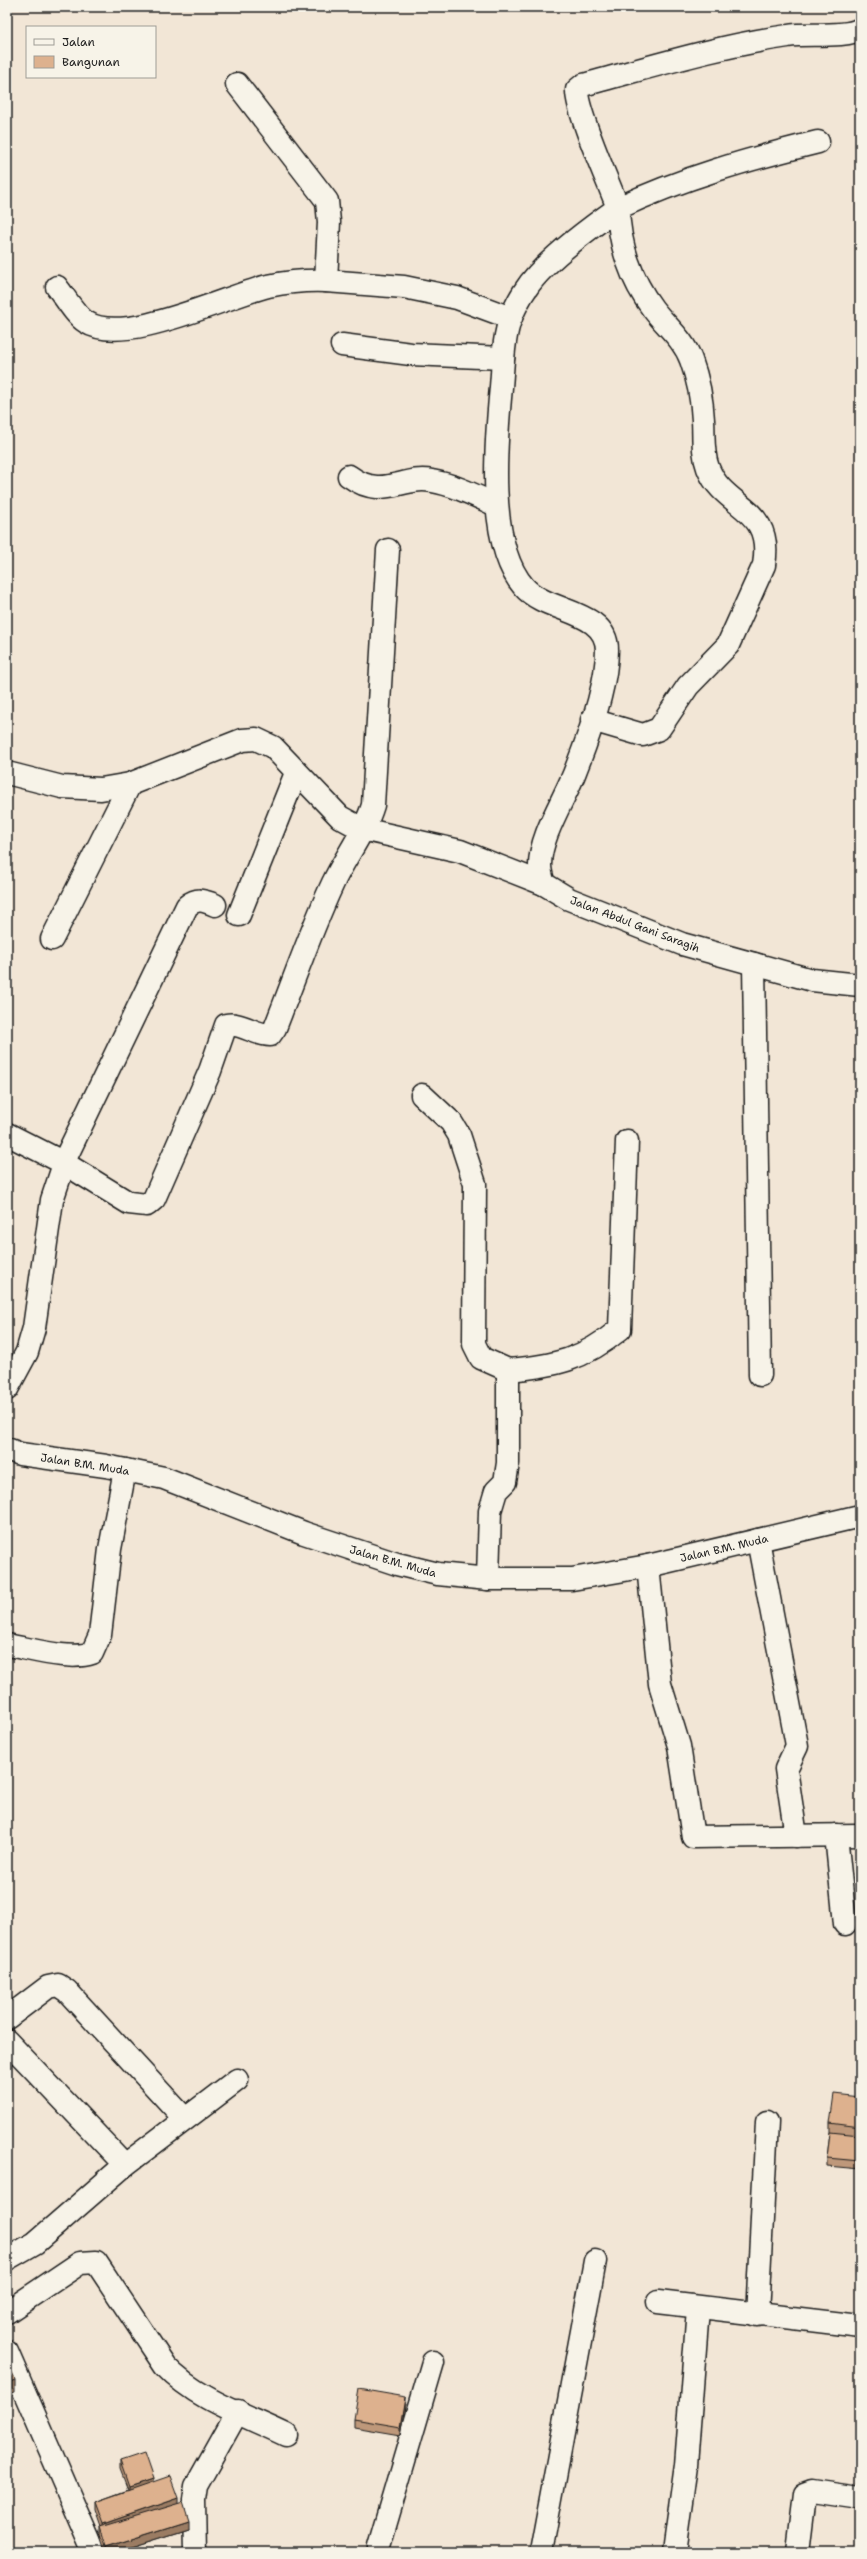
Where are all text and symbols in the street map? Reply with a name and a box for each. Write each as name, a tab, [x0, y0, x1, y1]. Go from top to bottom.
legend	[26, 26, 156, 78]
text: Jalan	[62, 34, 95, 50]
text: Bangunan	[62, 54, 120, 70]
street label: Jalan Abdul Gani Saragih	[568, 893, 702, 956]
street label: Jalan B.M. Muda	[39, 1450, 131, 1479]
street label: Jalan B.M. Muda	[679, 1531, 770, 1566]
street label: Jalan B.M. Muda	[348, 1542, 438, 1581]

